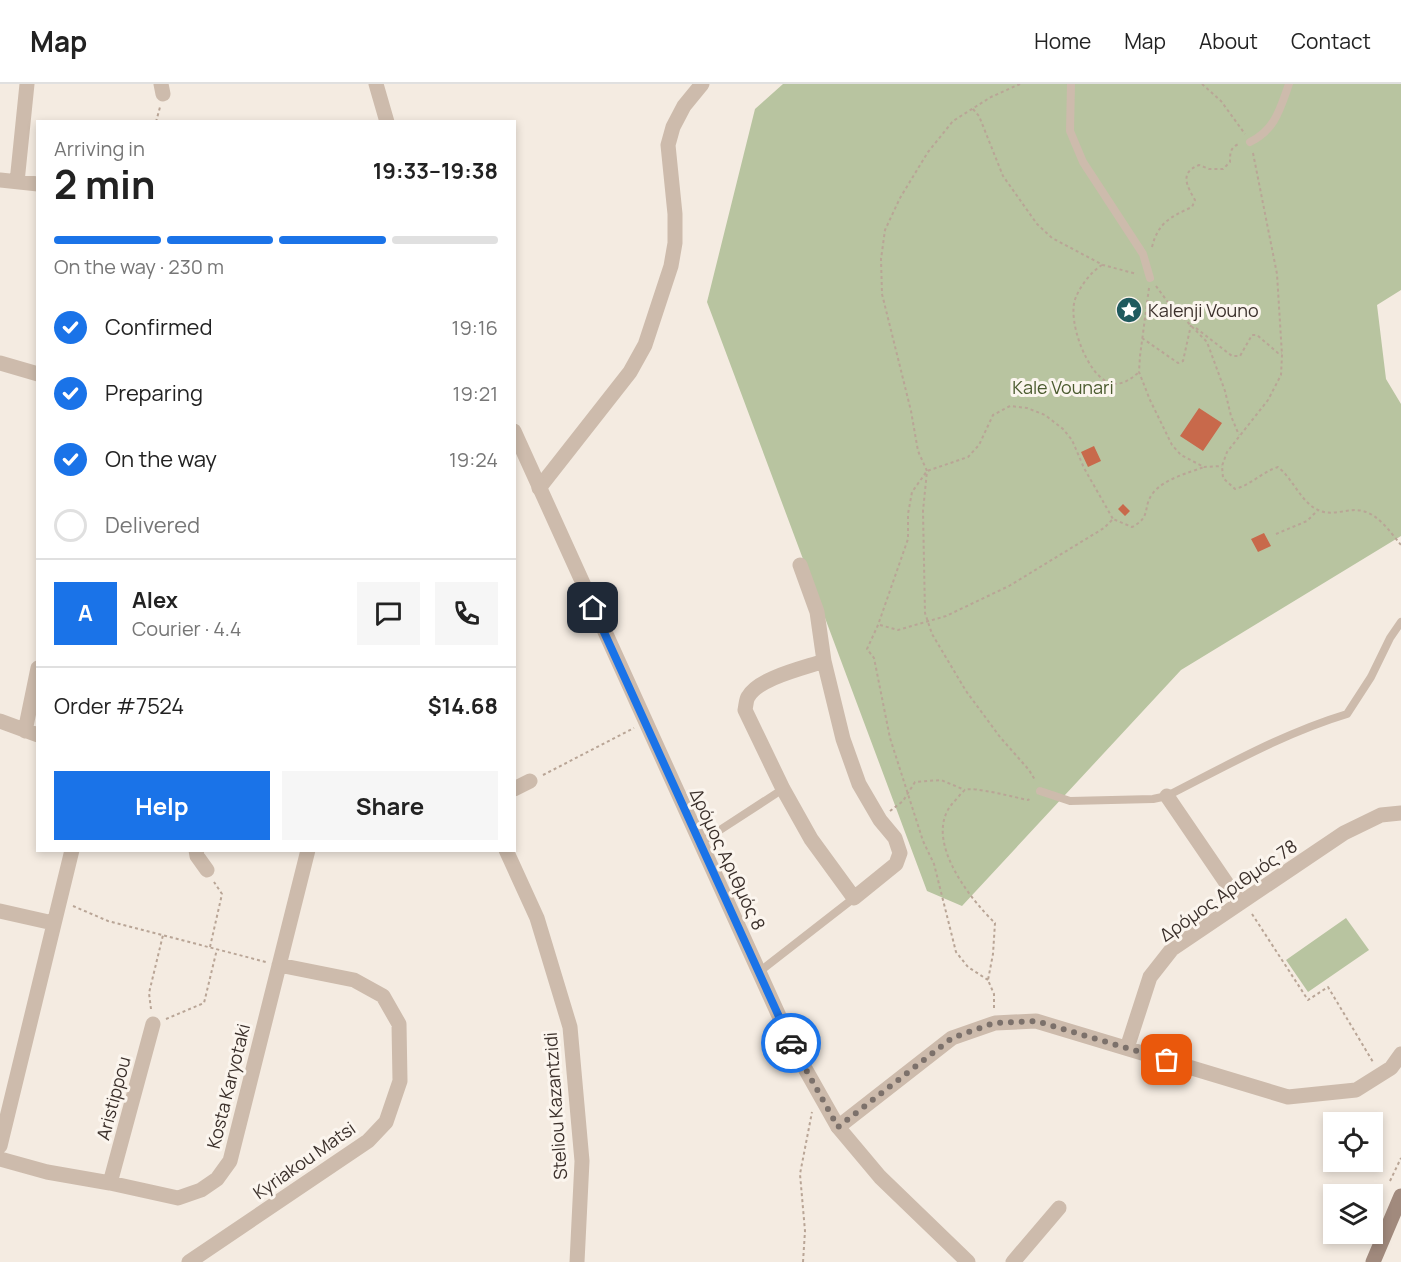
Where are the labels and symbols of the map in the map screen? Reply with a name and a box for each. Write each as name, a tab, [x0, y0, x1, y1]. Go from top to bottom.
place icon: Kalenji Vouno	[1114, 295, 1144, 325]
place label: Kalenji Vouno	[1148, 298, 1259, 322]
park label: Kale Vounari	[1012, 375, 1114, 399]
pin	[567, 582, 618, 633]
street label: Δρόμος Αριθμός 8	[685, 784, 771, 934]
street label: Δρόμος Αριθμός 78	[1154, 833, 1302, 947]
courier	[761, 1013, 821, 1073]
street label: Kosta Karyotaki	[201, 1021, 255, 1151]
street label: Steliou Kazantzidi	[538, 1031, 572, 1181]
pin	[1141, 1034, 1192, 1085]
street label: Aristippou	[90, 1054, 136, 1142]
street label: Kyriakou Matsi	[248, 1116, 360, 1204]

